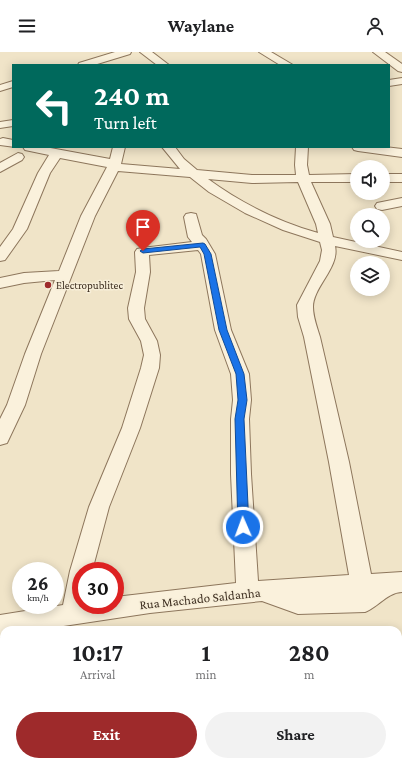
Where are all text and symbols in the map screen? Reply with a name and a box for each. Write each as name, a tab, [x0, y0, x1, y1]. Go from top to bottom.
icon: menu	[16, 15, 38, 37]
icon: person	[364, 15, 386, 37]
text: Waylane	[168, 16, 234, 36]
icon: left	[28, 80, 80, 132]
text: 240 m	[94, 80, 169, 111]
text: Turn left	[94, 113, 157, 133]
map controls	[350, 160, 390, 296]
button: sound	[350, 160, 390, 200]
button: search	[350, 208, 390, 248]
pin	[126, 210, 160, 251]
icon: arrive	[132, 216, 154, 238]
button: layers	[350, 256, 390, 296]
place label: Electropublitec	[56, 279, 123, 292]
marker: Electropublitec	[43, 280, 53, 290]
position arrow	[222, 506, 264, 548]
speed limit sign: 30	[72, 562, 124, 614]
text: 26	[27, 572, 49, 594]
street label: Rua Machado Saldanha	[139, 585, 261, 612]
text: km/h	[27, 592, 49, 603]
text: 10:17	[72, 639, 123, 666]
text: 1	[202, 639, 211, 666]
text: 280	[289, 639, 330, 666]
text: Arrival	[80, 667, 115, 682]
text: min	[196, 667, 216, 682]
text: m	[304, 667, 314, 682]
button: Exit	[16, 712, 197, 758]
button: Share	[205, 712, 386, 758]

